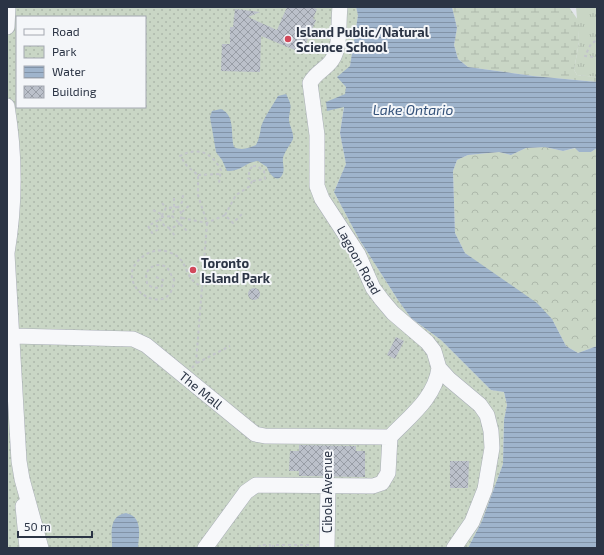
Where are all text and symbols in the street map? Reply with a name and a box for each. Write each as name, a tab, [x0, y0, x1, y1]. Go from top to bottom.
legend	[16, 16, 146, 108]
text: Road	[52, 24, 80, 38]
place label: Island Public/Natural Science School	[296, 24, 430, 55]
marker: Island Public/Natural Science School	[283, 34, 293, 44]
text: Park	[52, 44, 77, 58]
text: Water	[52, 64, 86, 78]
text: Building	[52, 84, 97, 98]
water label: Lake Ontario	[373, 101, 453, 118]
street label: Lagoon Road	[334, 223, 384, 297]
place label: Toronto Island Park	[201, 255, 271, 286]
marker: Toronto Island Park	[188, 265, 198, 275]
street label: The Mall	[176, 368, 226, 412]
street label: Cibola Avenue	[319, 451, 335, 533]
scale bar	[18, 513, 92, 539]
text: 50 m	[24, 519, 51, 533]

